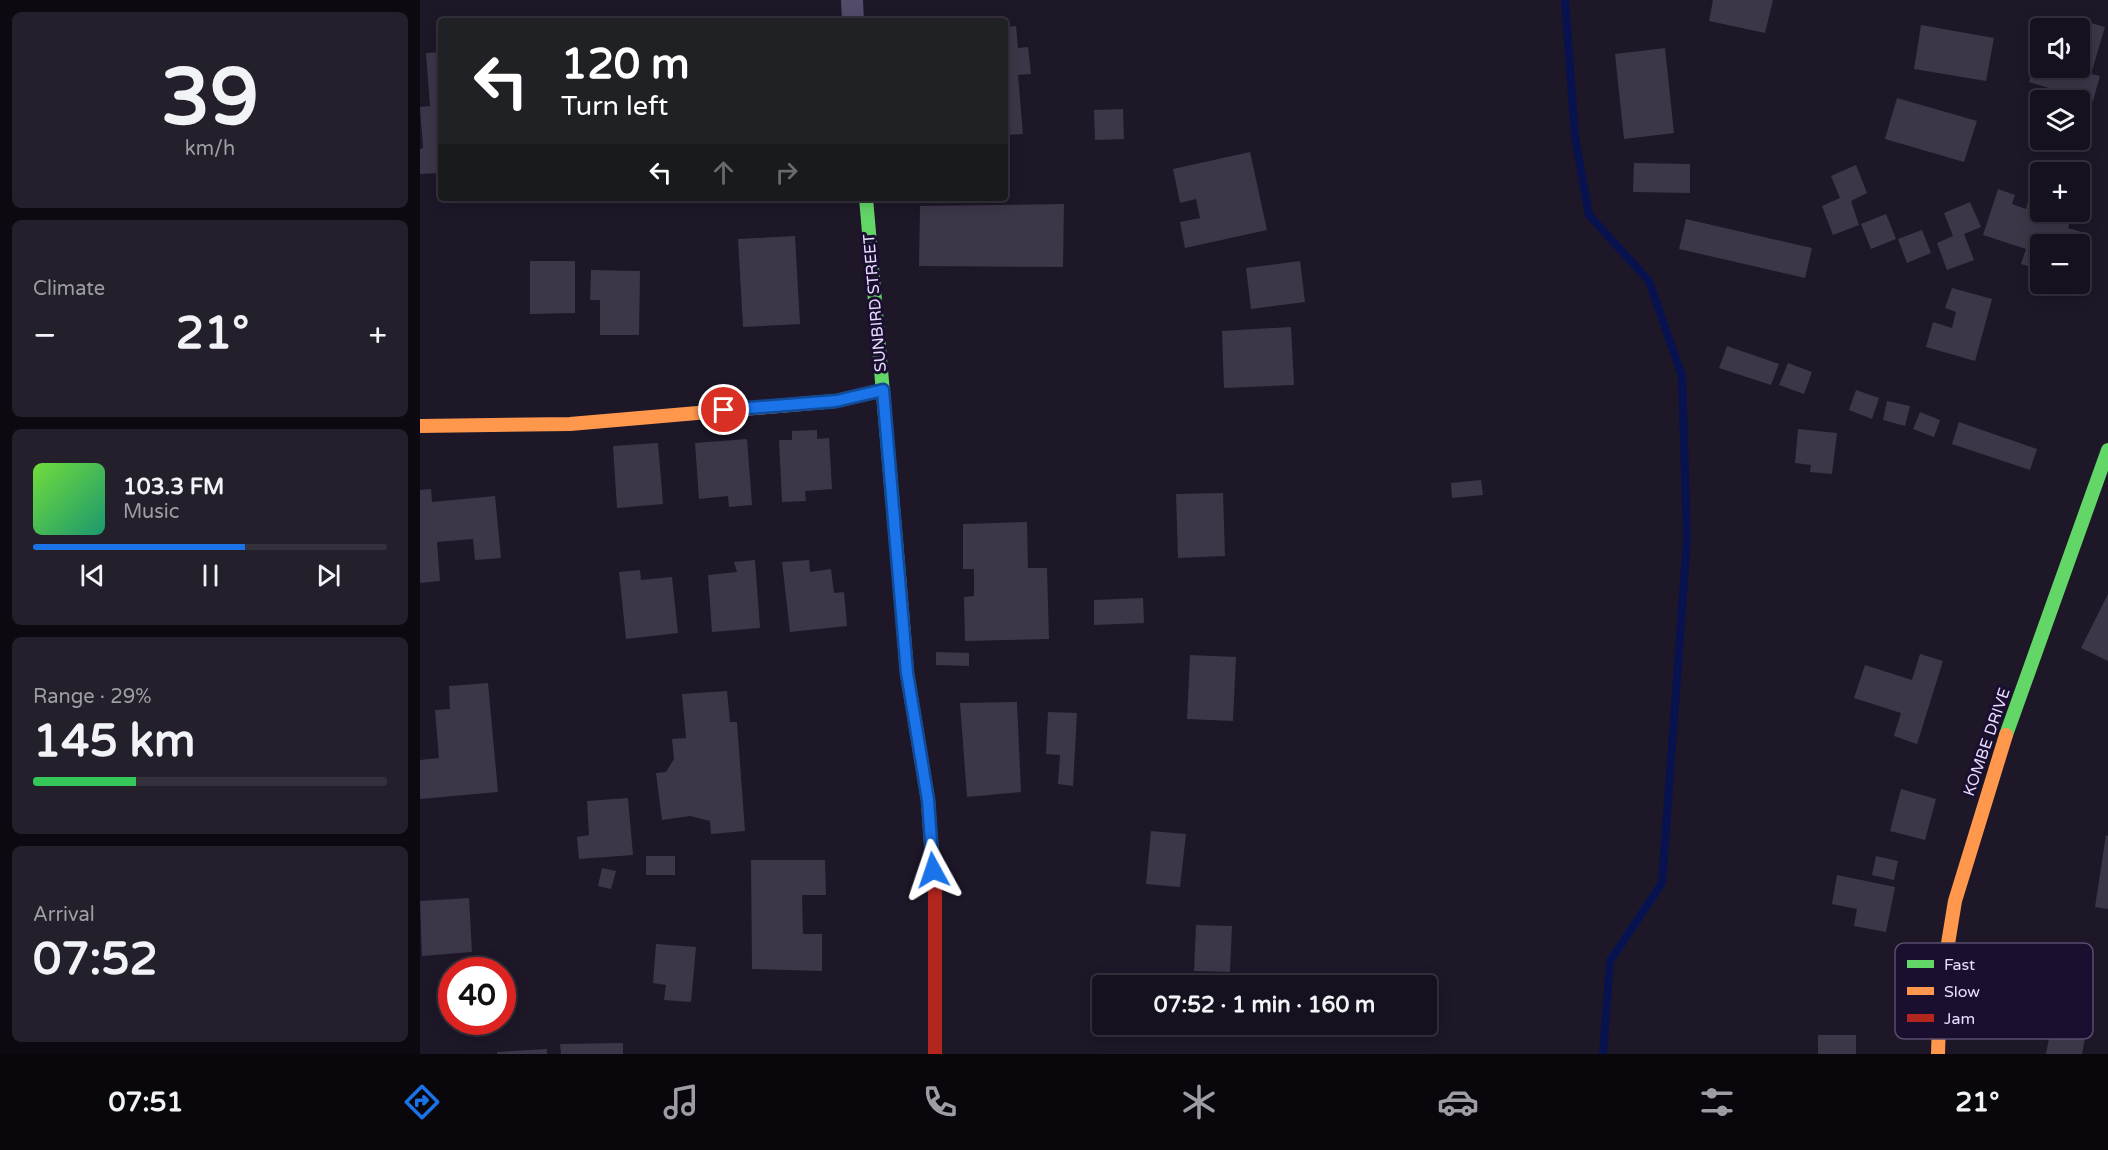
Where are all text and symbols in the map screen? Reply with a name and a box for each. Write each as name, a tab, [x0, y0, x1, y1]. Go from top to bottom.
map controls	[2030, 18, 2090, 294]
button: sound	[2030, 18, 2090, 78]
text: 120 m	[561, 39, 690, 90]
icon: left	[462, 42, 540, 120]
text: 39	[161, 51, 259, 145]
text: Turn left	[561, 90, 668, 123]
button: layers	[2030, 90, 2090, 150]
text: km/h	[185, 137, 235, 161]
icon: left	[644, 156, 677, 189]
icon: ahead	[707, 156, 740, 189]
icon: right	[770, 156, 803, 189]
button: +	[2030, 162, 2090, 222]
street label: SUNBIRD STREET	[859, 233, 891, 373]
button: −	[2030, 234, 2090, 294]
text: Climate	[33, 277, 105, 301]
text: 21°	[176, 307, 249, 361]
text: −	[33, 316, 57, 355]
text: +	[368, 316, 387, 355]
pin	[698, 384, 749, 435]
icon: arrive	[707, 393, 740, 426]
text: 103.3 FM	[123, 474, 224, 500]
text: Music	[123, 500, 179, 524]
icon: previous	[76, 559, 109, 592]
icon: pause	[194, 559, 227, 592]
icon: next	[312, 559, 345, 592]
text: Range · 29%	[33, 685, 152, 709]
street label: KOMBE DRIVE	[1959, 685, 2015, 799]
text: 145 km	[33, 715, 195, 769]
position arrow	[901, 838, 965, 902]
text: Arrival	[33, 903, 95, 927]
text: 07:52	[33, 933, 158, 987]
legend	[1895, 943, 2093, 1039]
text: Fast	[1944, 955, 1975, 975]
speed limit sign: 40	[438, 957, 516, 1035]
text: Slow	[1944, 982, 1980, 1002]
text: 07:52 · 1 min · 160 m	[1154, 992, 1375, 1018]
text: Jam	[1944, 1009, 1975, 1029]
icon: directions	[401, 1081, 443, 1123]
icon: music	[660, 1081, 702, 1123]
icon: phone	[919, 1081, 961, 1123]
icon: climate	[1178, 1081, 1220, 1123]
icon: car	[1437, 1081, 1479, 1123]
icon: filters	[1696, 1081, 1738, 1123]
text: 07:51	[109, 1086, 183, 1119]
text: 21°	[1955, 1086, 1999, 1119]

